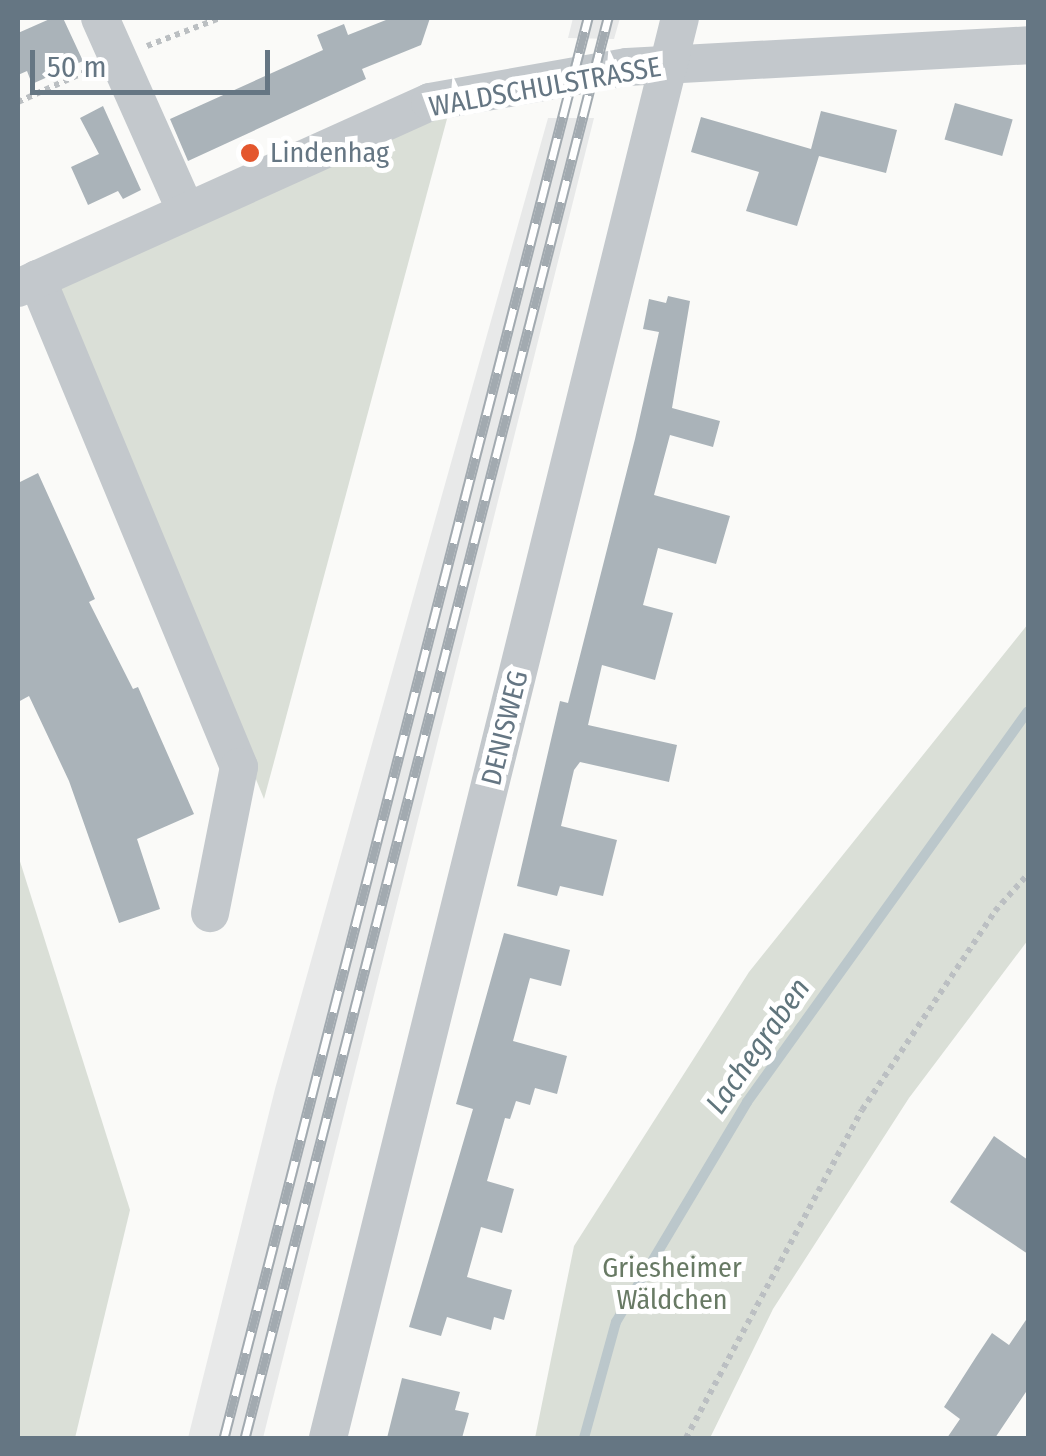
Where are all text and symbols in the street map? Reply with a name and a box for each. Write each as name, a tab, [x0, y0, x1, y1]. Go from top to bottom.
scale bar	[35, 30, 275, 92]
text: 50 m	[47, 49, 107, 85]
street label: WALDSCHULSTRASSE	[427, 50, 663, 124]
place label: Lindenhag	[270, 136, 389, 170]
marker: Lindenhag	[239, 142, 261, 164]
street label: DENISWEG	[475, 667, 535, 789]
water label: Lachegraben	[698, 971, 818, 1121]
park label: Griesheimer Wäldchen	[602, 1251, 742, 1317]

